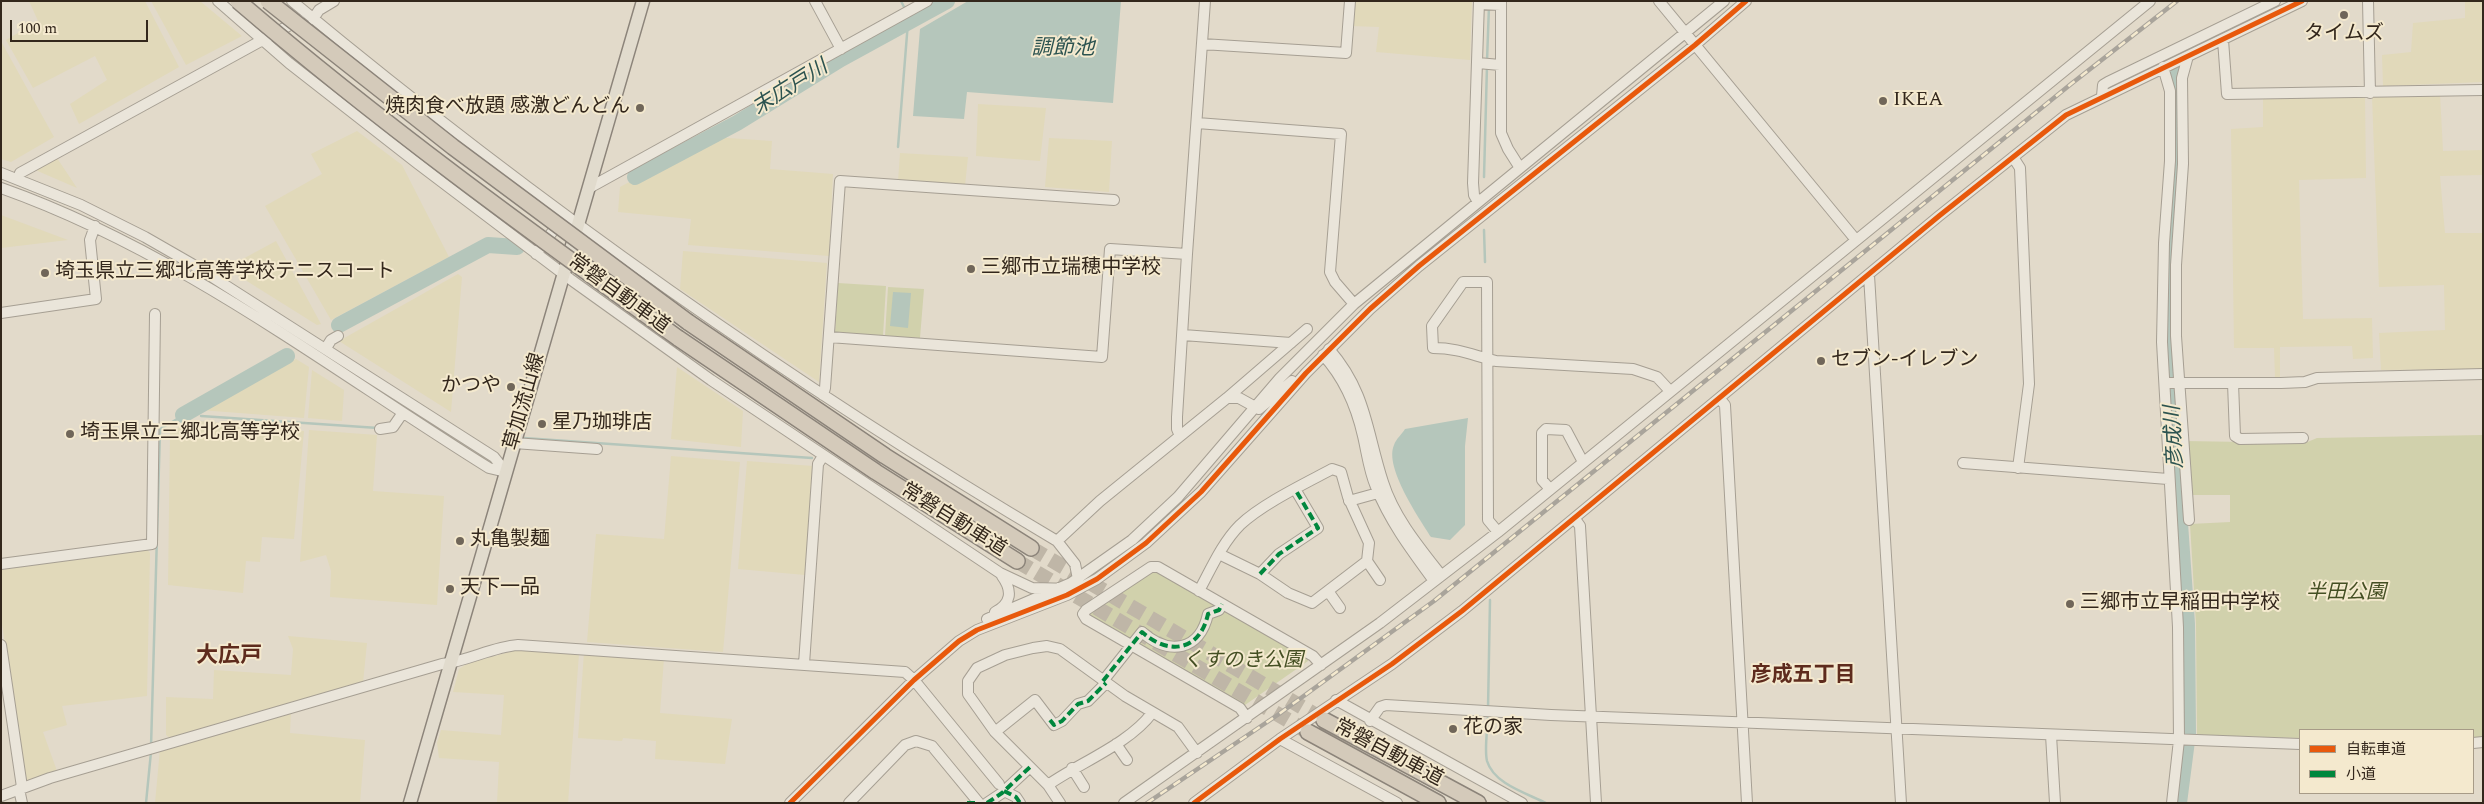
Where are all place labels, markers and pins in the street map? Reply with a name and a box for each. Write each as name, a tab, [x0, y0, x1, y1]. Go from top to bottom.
marker: タイムズ	[2338, 9, 2350, 21]
place label: タイムズ	[2304, 23, 2384, 47]
place label: IKEA	[1893, 89, 1943, 113]
marker: IKEA	[1877, 95, 1889, 107]
place label: 焼肉食べ放題 感激どんどん	[385, 96, 630, 120]
marker: 焼肉食べ放題 感激どんどん	[634, 102, 646, 114]
place label: 三郷市立瑞穂中学校	[981, 257, 1161, 281]
place label: 埼玉県立三郷北高等学校テニスコート	[55, 261, 395, 285]
marker: 三郷市立瑞穂中学校	[965, 263, 977, 275]
marker: 埼玉県立三郷北高等学校テニスコート	[39, 267, 51, 279]
place label: セブン-イレブン	[1831, 349, 1978, 373]
marker: セブン-イレブン	[1815, 355, 1827, 367]
place label: かつや	[441, 375, 501, 399]
marker: かつや	[505, 381, 517, 393]
place label: 星乃珈琲店	[552, 412, 652, 436]
marker: 星乃珈琲店	[536, 418, 548, 430]
place label: 埼玉県立三郷北高等学校	[80, 422, 300, 446]
marker: 埼玉県立三郷北高等学校	[64, 428, 76, 440]
place label: 丸亀製麺	[470, 529, 550, 553]
marker: 丸亀製麺	[454, 535, 466, 547]
place label: 天下一品	[460, 577, 540, 601]
marker: 天下一品	[444, 583, 456, 595]
place label: 三郷市立早稲田中学校	[2080, 592, 2280, 616]
marker: 三郷市立早稲田中学校	[2064, 598, 2076, 610]
place label: 花の家	[1463, 717, 1523, 741]
marker: 花の家	[1447, 723, 1459, 735]

